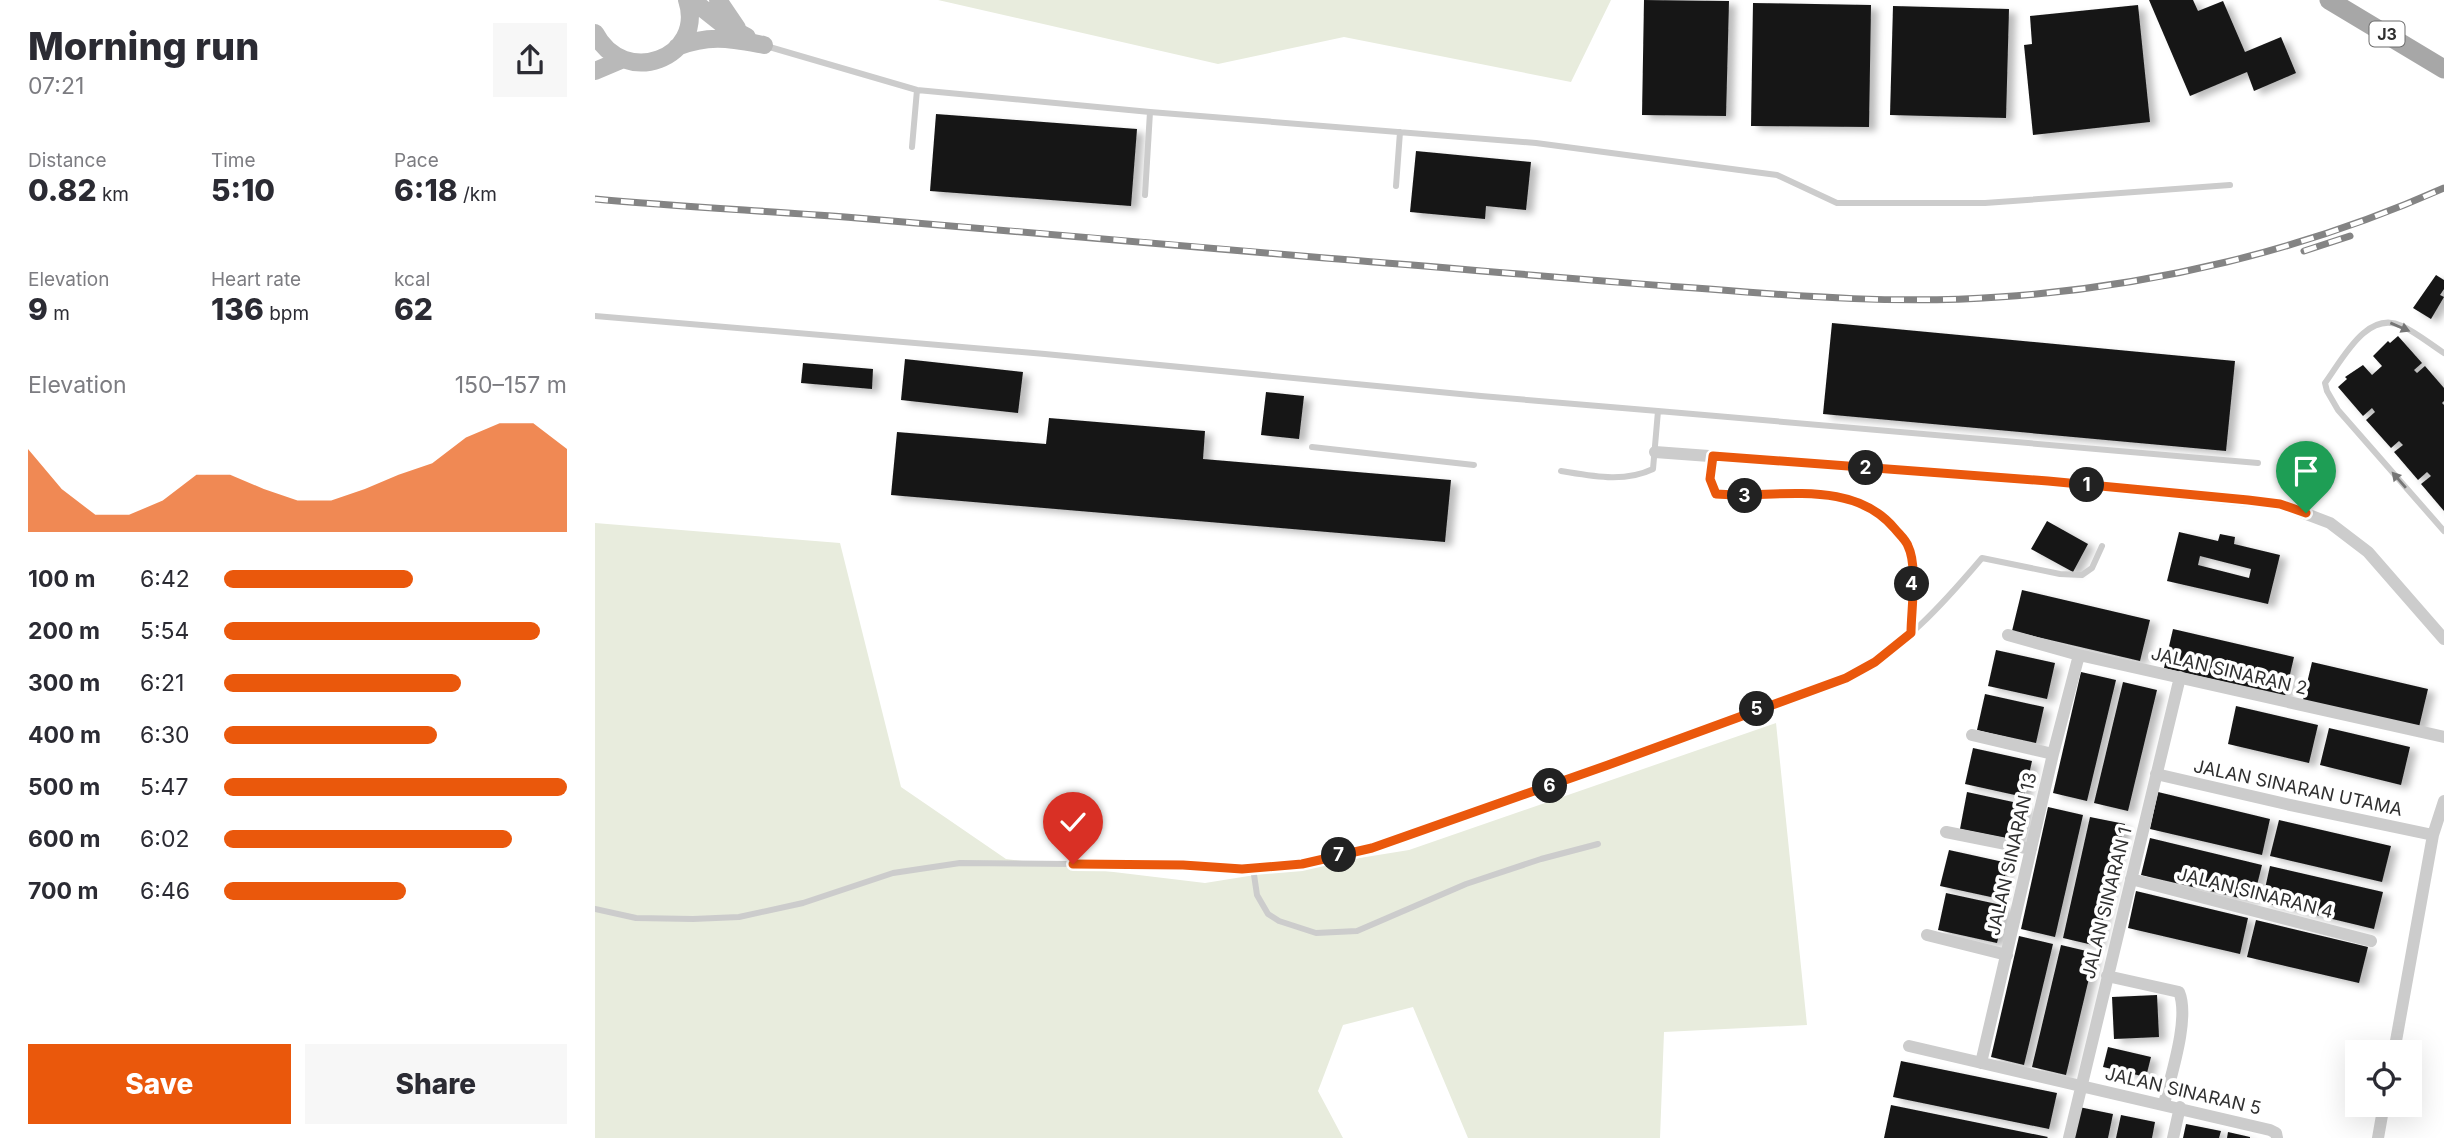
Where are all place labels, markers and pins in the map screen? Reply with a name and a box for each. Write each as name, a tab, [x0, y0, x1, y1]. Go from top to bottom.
pin	[2276, 441, 2336, 513]
pin: 2	[1849, 450, 1883, 486]
pin: 1	[2069, 468, 2105, 503]
pin: 3	[1727, 478, 1763, 514]
pin: 4	[1895, 566, 1929, 602]
pin: 5	[1739, 692, 1775, 726]
pin: 6	[1532, 768, 1567, 804]
pin	[1043, 792, 1103, 864]
pin: 7	[1321, 838, 1357, 872]

